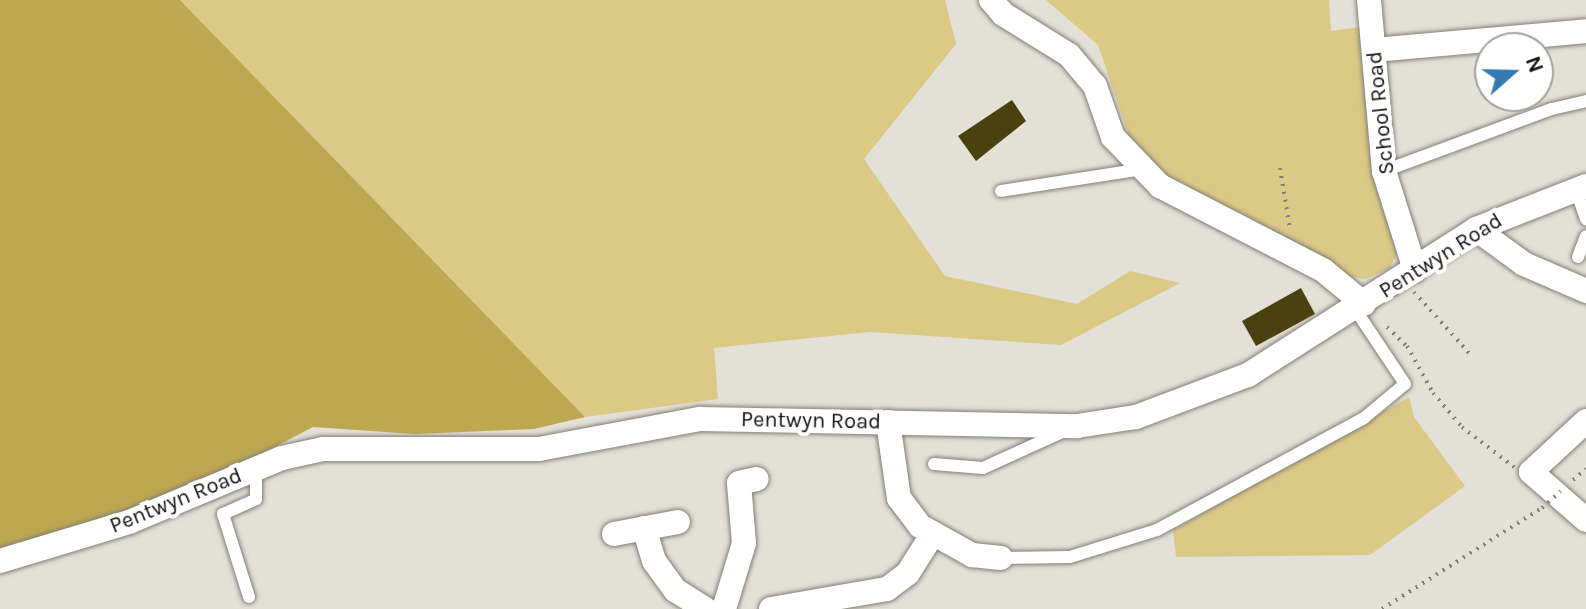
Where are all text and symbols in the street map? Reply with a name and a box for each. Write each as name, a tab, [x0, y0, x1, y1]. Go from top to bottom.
north arrow	[1474, 32, 1554, 112]
street label: School Road	[1361, 50, 1401, 176]
text: N	[1520, 53, 1550, 76]
street label: Pentwyn Road	[1374, 208, 1508, 304]
street label: Pentwyn Road	[741, 407, 881, 435]
street label: Pentwyn Road	[106, 462, 246, 540]

